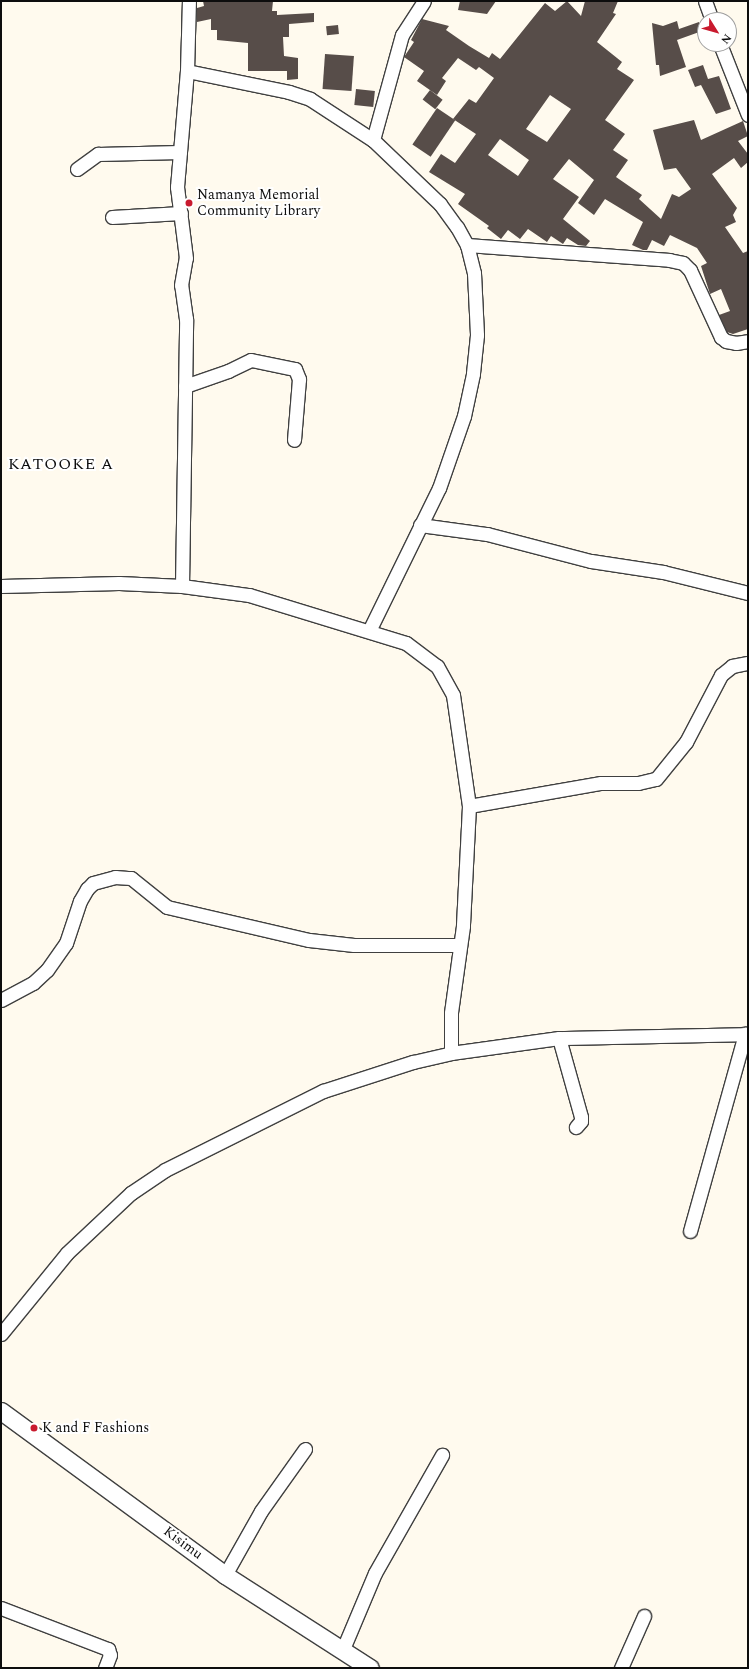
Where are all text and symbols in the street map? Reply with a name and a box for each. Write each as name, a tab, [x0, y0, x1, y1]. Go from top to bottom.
north arrow	[697, 12, 737, 52]
text: N	[717, 30, 736, 48]
place label: Namanya Memorial Community Library	[197, 187, 320, 220]
marker: Namanya Memorial Community Library	[184, 198, 194, 208]
district label: KATOOKE A	[8, 454, 114, 474]
place label: K and F Fashions	[42, 1420, 149, 1436]
marker: K and F Fashions	[29, 1423, 39, 1433]
street label: Kisimu	[160, 1523, 206, 1563]

